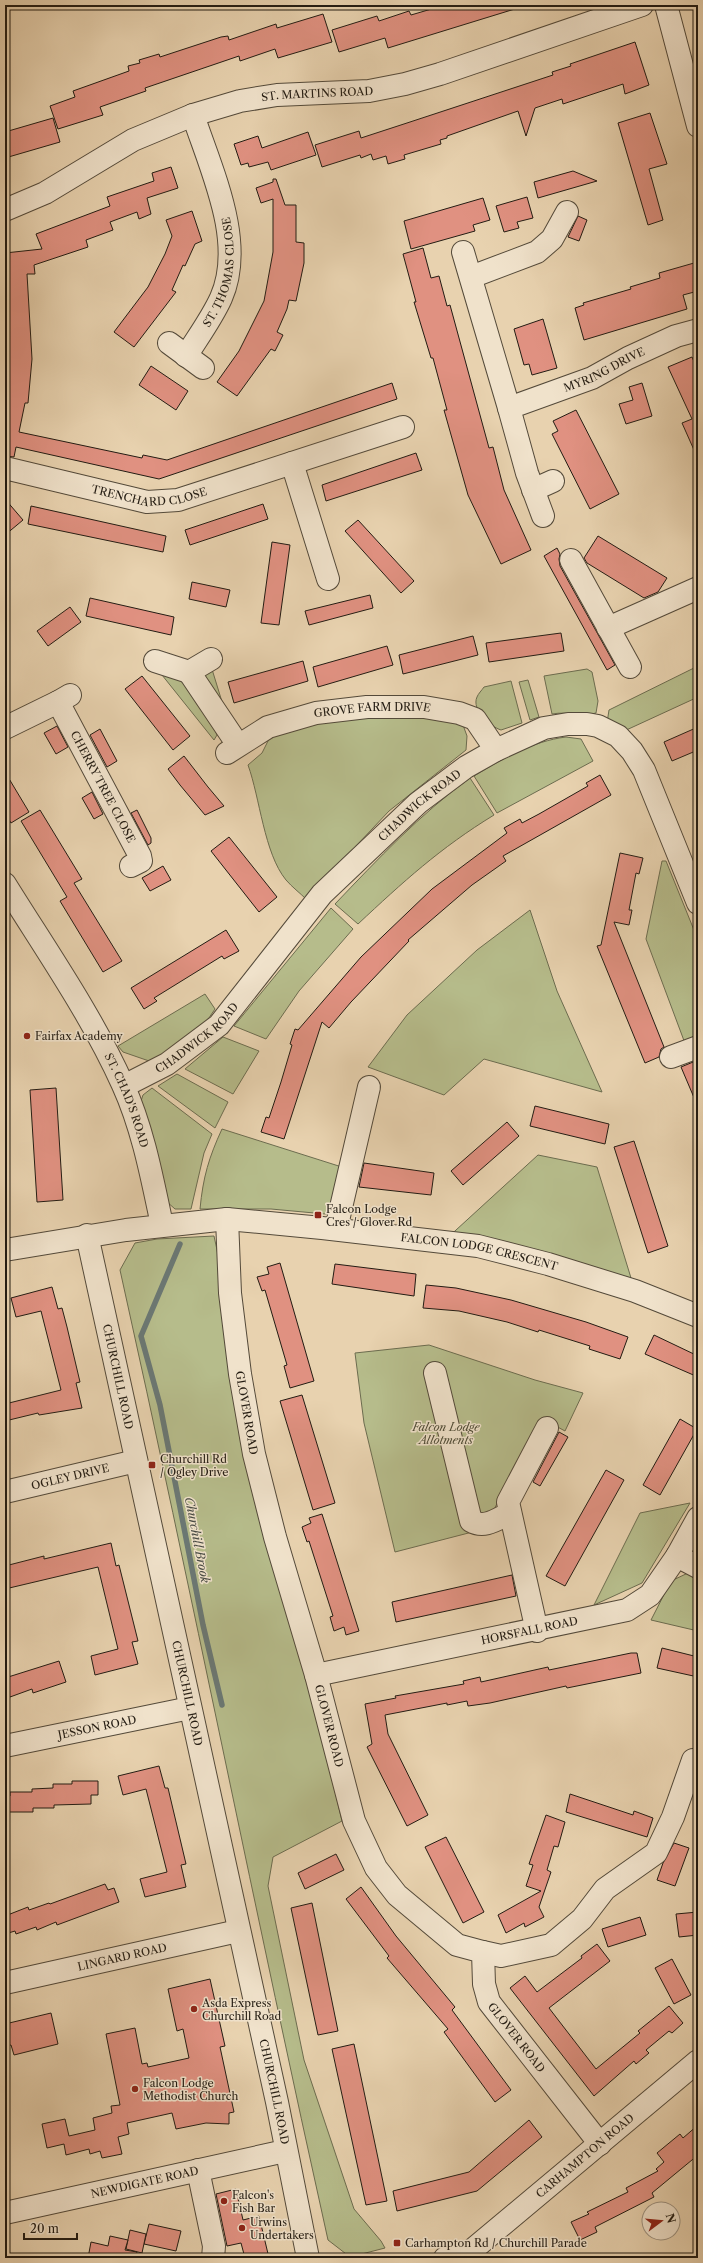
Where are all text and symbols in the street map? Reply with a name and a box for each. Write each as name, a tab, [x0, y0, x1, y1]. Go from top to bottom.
street label: ST. MARTINS ROAD	[260, 84, 374, 104]
street label: ST. THOMAS CLOSE	[200, 216, 237, 330]
street label: MYRING DRIVE	[562, 344, 647, 395]
street label: TRENCHARD CLOSE	[90, 482, 209, 509]
street label: GROVE FARM DRIVE	[313, 700, 432, 720]
street label: CHERRY TREE CLOSE	[68, 728, 139, 845]
street label: CHADWICK ROAD	[375, 766, 464, 844]
street label: CHADWICK ROAD	[153, 1000, 241, 1076]
place label: Fairfax Academy	[35, 1029, 123, 1043]
marker: Fairfax Academy	[22, 1031, 32, 1041]
street label: ST. CHAD'S ROAD	[102, 1051, 151, 1149]
place label: Falcon Lodge Cres / Glover Rd	[326, 1202, 413, 1229]
marker: Falcon Lodge Cres / Glover Rd	[313, 1210, 323, 1220]
street label: FALCON LODGE CRESCENT	[400, 1230, 560, 1274]
street label: CHURCHILL ROAD	[100, 1323, 136, 1431]
street label: GLOVER ROAD	[233, 1370, 261, 1456]
park label: Falcon Lodge Allotments	[412, 1420, 480, 1447]
place label: Churchill Rd / Ogley Drive	[160, 1452, 228, 1479]
street label: OGLEY DRIVE	[30, 1460, 111, 1493]
marker: Churchill Rd / Ogley Drive	[147, 1460, 157, 1470]
water label: Churchill Brook	[182, 1496, 213, 1585]
street label: HORSFALL ROAD	[480, 1613, 579, 1647]
street label: CHURCHILL ROAD	[169, 1639, 206, 1747]
street label: GLOVER ROAD	[312, 1683, 347, 1769]
street label: JESSON ROAD	[55, 1712, 138, 1742]
street label: LINGARD ROAD	[76, 1940, 168, 1974]
place label: Asda Express Churchill Road	[201, 1996, 282, 2023]
street label: GLOVER ROAD	[485, 2000, 548, 2075]
marker: Asda Express Churchill Road	[189, 2004, 199, 2014]
street label: CHURCHILL ROAD	[256, 2038, 292, 2146]
place label: Falcon Lodge Methodist Church	[143, 2076, 239, 2103]
marker: Falcon Lodge Methodist Church	[130, 2084, 140, 2094]
street label: CARHAMPTON ROAD	[533, 2111, 637, 2201]
street label: NEWDIGATE ROAD	[89, 2163, 200, 2201]
place label: Falcon's Fish Bar	[232, 2188, 276, 2215]
marker: Falcon's Fish Bar	[219, 2196, 229, 2206]
north arrow	[641, 2201, 681, 2241]
text: N	[663, 2212, 679, 2225]
scale bar	[24, 2215, 77, 2241]
place label: Urwins Undertakers	[250, 2215, 314, 2242]
text: 20 m	[30, 2221, 59, 2236]
marker: Urwins Undertakers	[237, 2223, 247, 2233]
place label: Carhampton Rd / Churchill Parade	[405, 2236, 587, 2250]
marker: Carhampton Rd / Churchill Parade	[392, 2238, 402, 2248]

